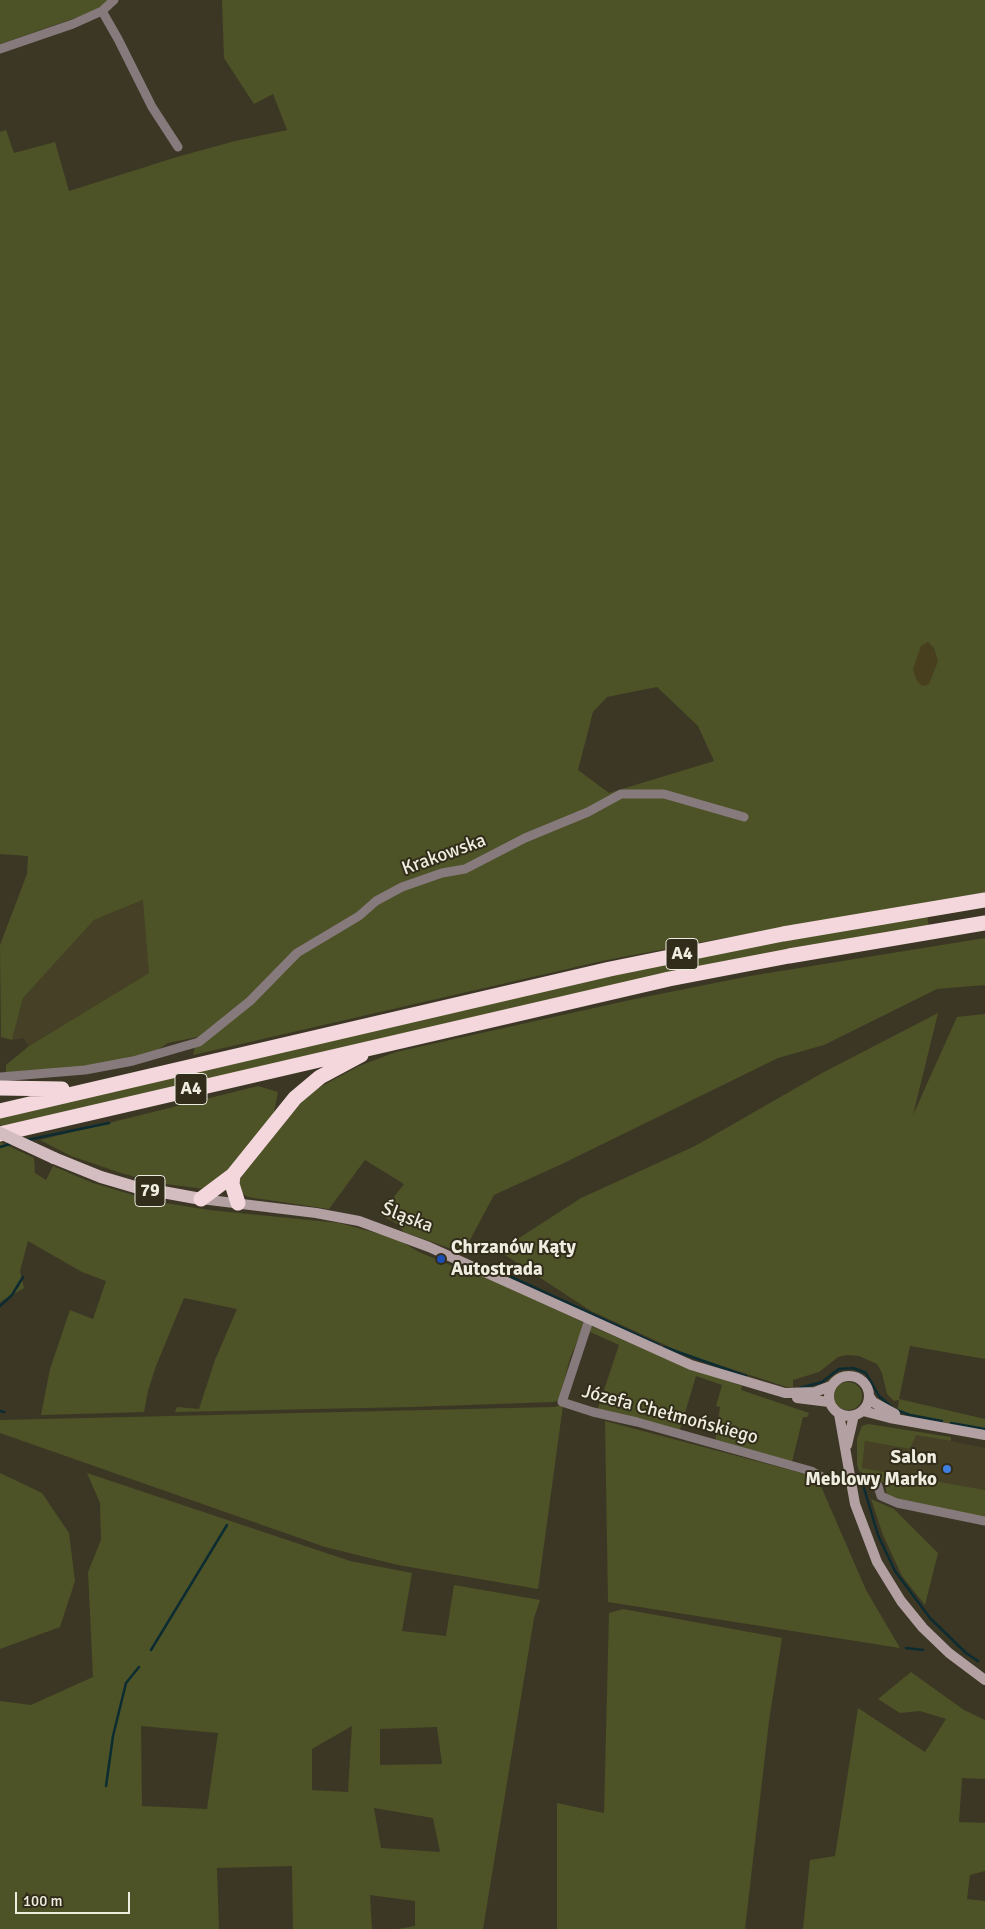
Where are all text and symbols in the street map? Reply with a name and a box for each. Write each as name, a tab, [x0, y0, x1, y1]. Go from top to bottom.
street label: Krakowska	[399, 829, 489, 881]
road number: A4	[666, 939, 698, 970]
road number: A4	[175, 1074, 207, 1104]
road number: 79	[135, 1176, 165, 1206]
street label: Śląska	[378, 1198, 436, 1238]
place label: Chrzanów Kąty Autostrada	[451, 1237, 576, 1281]
marker: Chrzanów Kąty Autostrada	[435, 1253, 447, 1265]
street label: Józefa Chełmońskiego	[579, 1381, 761, 1449]
place label: Salon Meblowy Marko	[805, 1447, 937, 1491]
marker: Salon Meblowy Marko	[941, 1463, 953, 1475]
scale bar	[18, 1882, 132, 1914]
text: 100 m	[23, 1892, 63, 1910]

